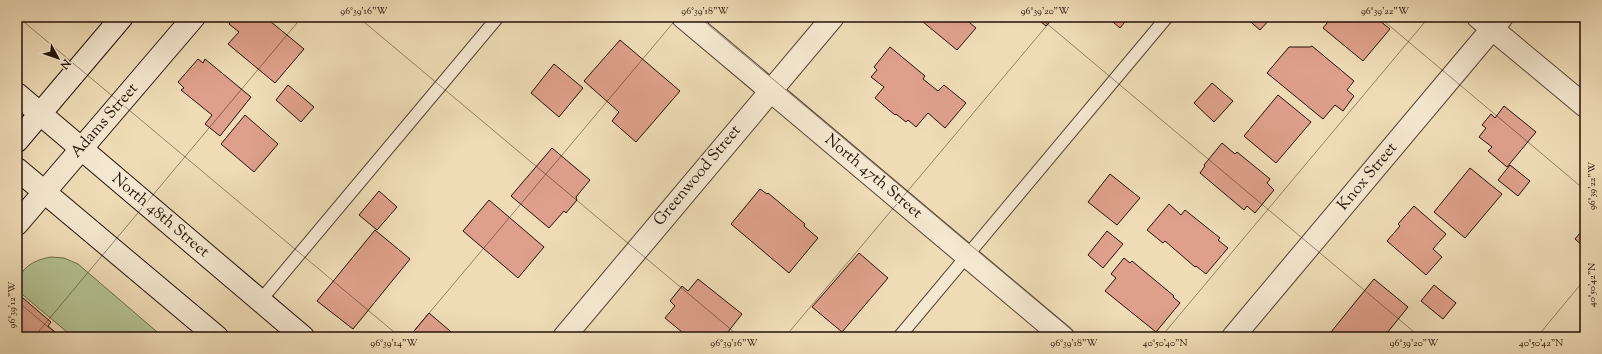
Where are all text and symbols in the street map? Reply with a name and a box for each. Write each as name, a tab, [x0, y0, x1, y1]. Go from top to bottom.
text: 96°39'16"W	[340, 4, 388, 19]
text: 96°39'18"W	[681, 4, 729, 19]
text: 96°39'20"W	[1021, 4, 1069, 19]
text: 96°39'22"W	[1361, 4, 1409, 19]
north arrow	[38, 38, 78, 78]
text: N	[56, 55, 74, 72]
street label: Adams Street	[66, 78, 144, 164]
street label: Greenwood Street	[649, 120, 748, 232]
street label: North 47th Street	[819, 129, 927, 225]
street label: Knox Street	[1333, 137, 1404, 216]
text: 96°39'22"W	[1585, 162, 1600, 210]
street label: North 48th Street	[106, 168, 214, 264]
text: 40°50'42"N	[1585, 263, 1600, 307]
text: 96°39'12"W	[5, 282, 20, 328]
text: 96°39'14"W	[370, 336, 418, 351]
text: 96°39'16"W	[710, 336, 758, 351]
text: 96°39'18"W	[1050, 336, 1098, 351]
text: 40°50'40"N	[1143, 336, 1187, 351]
text: 96°39'20"W	[1390, 336, 1438, 351]
text: 40°50'42"N	[1519, 336, 1563, 351]

